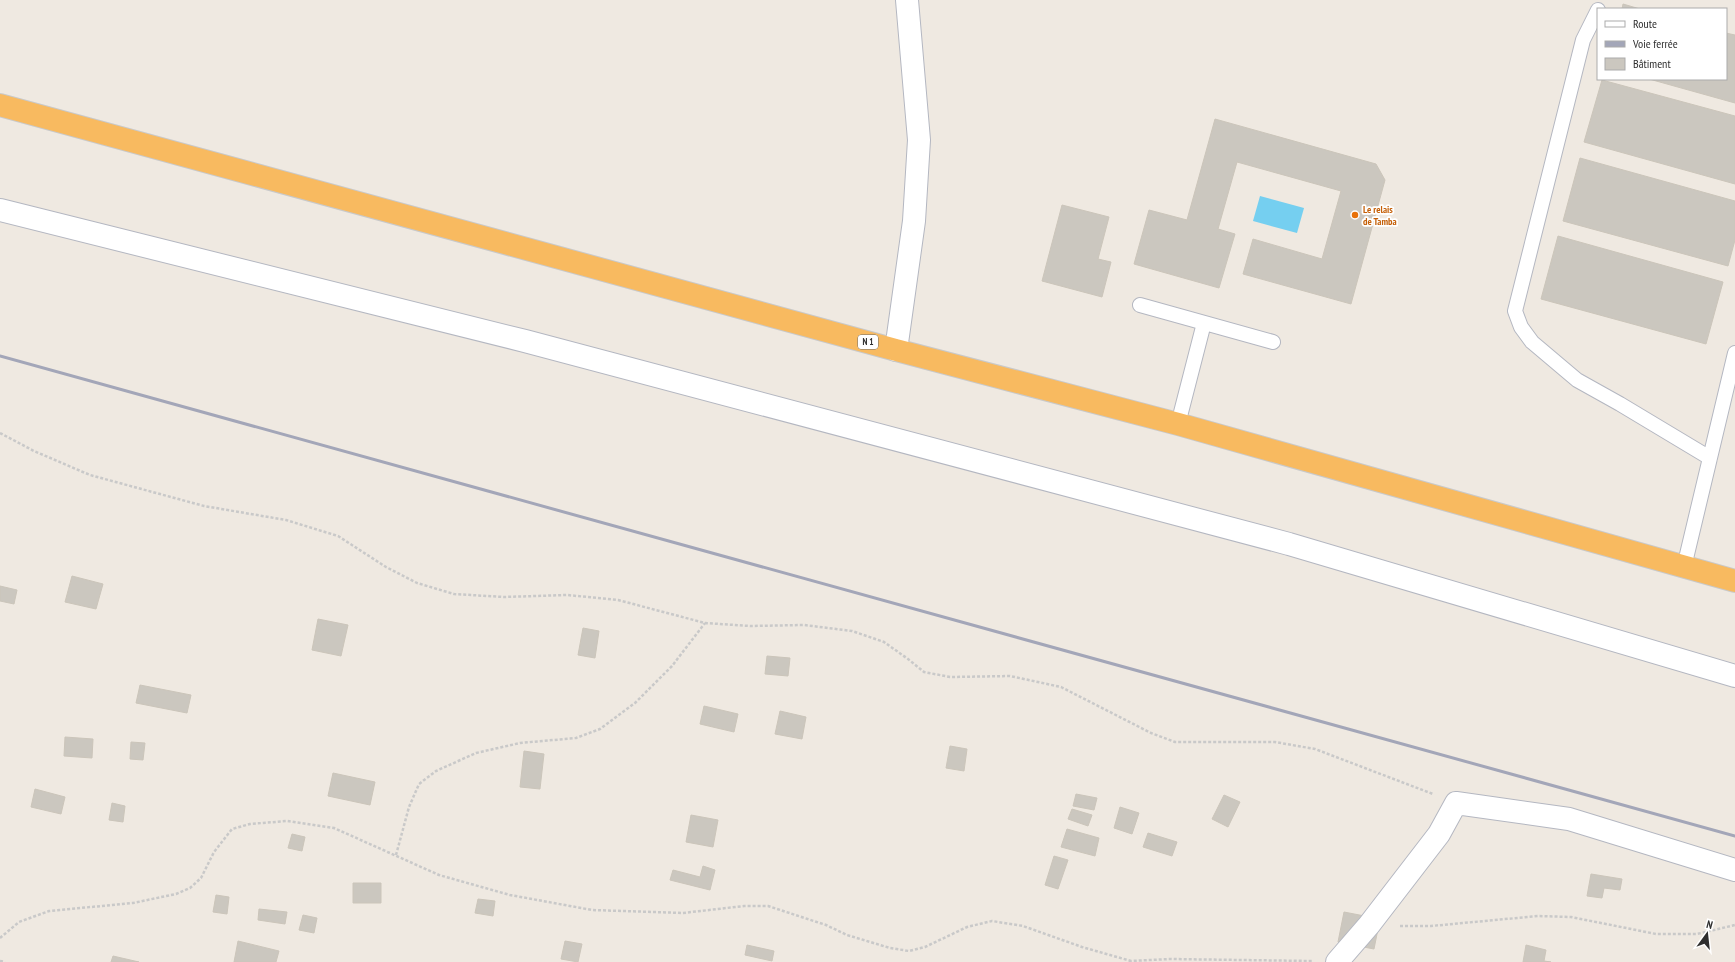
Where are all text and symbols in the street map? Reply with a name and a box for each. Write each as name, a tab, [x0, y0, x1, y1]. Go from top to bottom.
legend	[1597, 8, 1727, 80]
text: Route	[1633, 16, 1657, 31]
text: Voie ferrée	[1632, 36, 1678, 51]
text: Bâtiment	[1633, 56, 1671, 71]
place label: Le relais de Tamba	[1363, 203, 1397, 228]
marker: Le relais de Tamba	[1350, 210, 1360, 220]
road number: N 1	[858, 335, 878, 349]
north arrow	[1687, 914, 1727, 954]
text: N	[1705, 917, 1714, 932]

